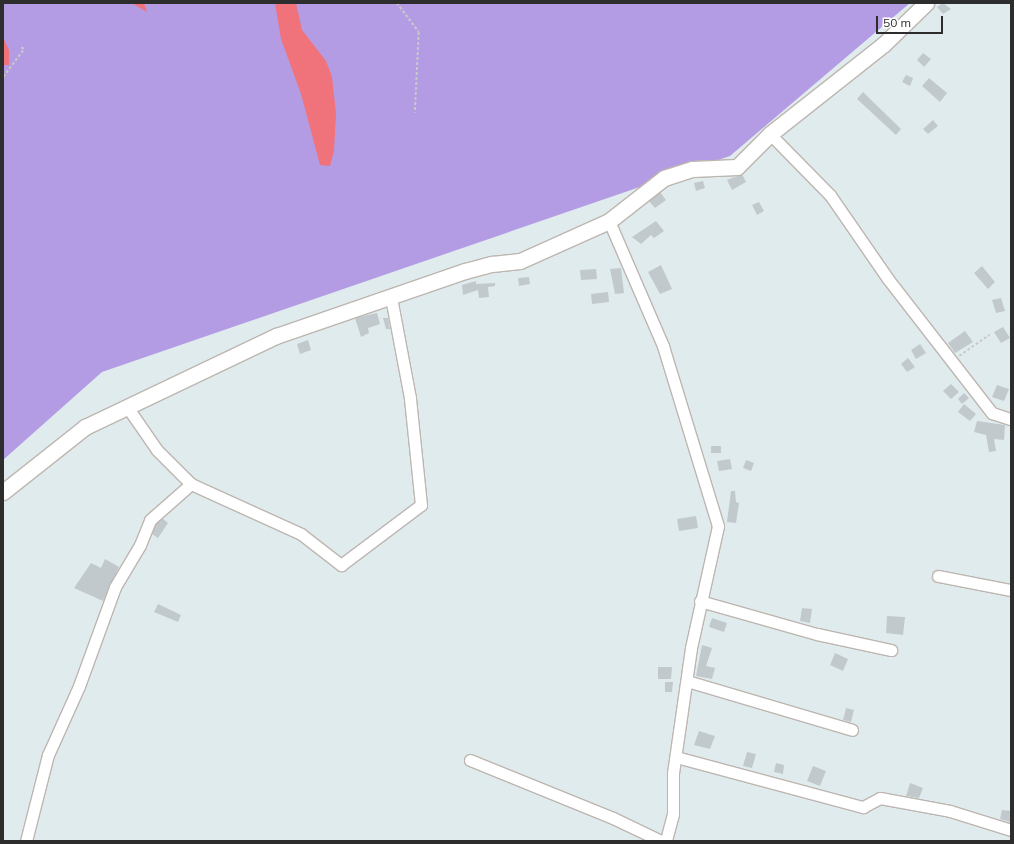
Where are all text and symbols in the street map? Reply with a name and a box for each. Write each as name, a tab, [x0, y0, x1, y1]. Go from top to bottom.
scale bar	[878, 8, 945, 34]
text: 50 m	[883, 15, 911, 30]

